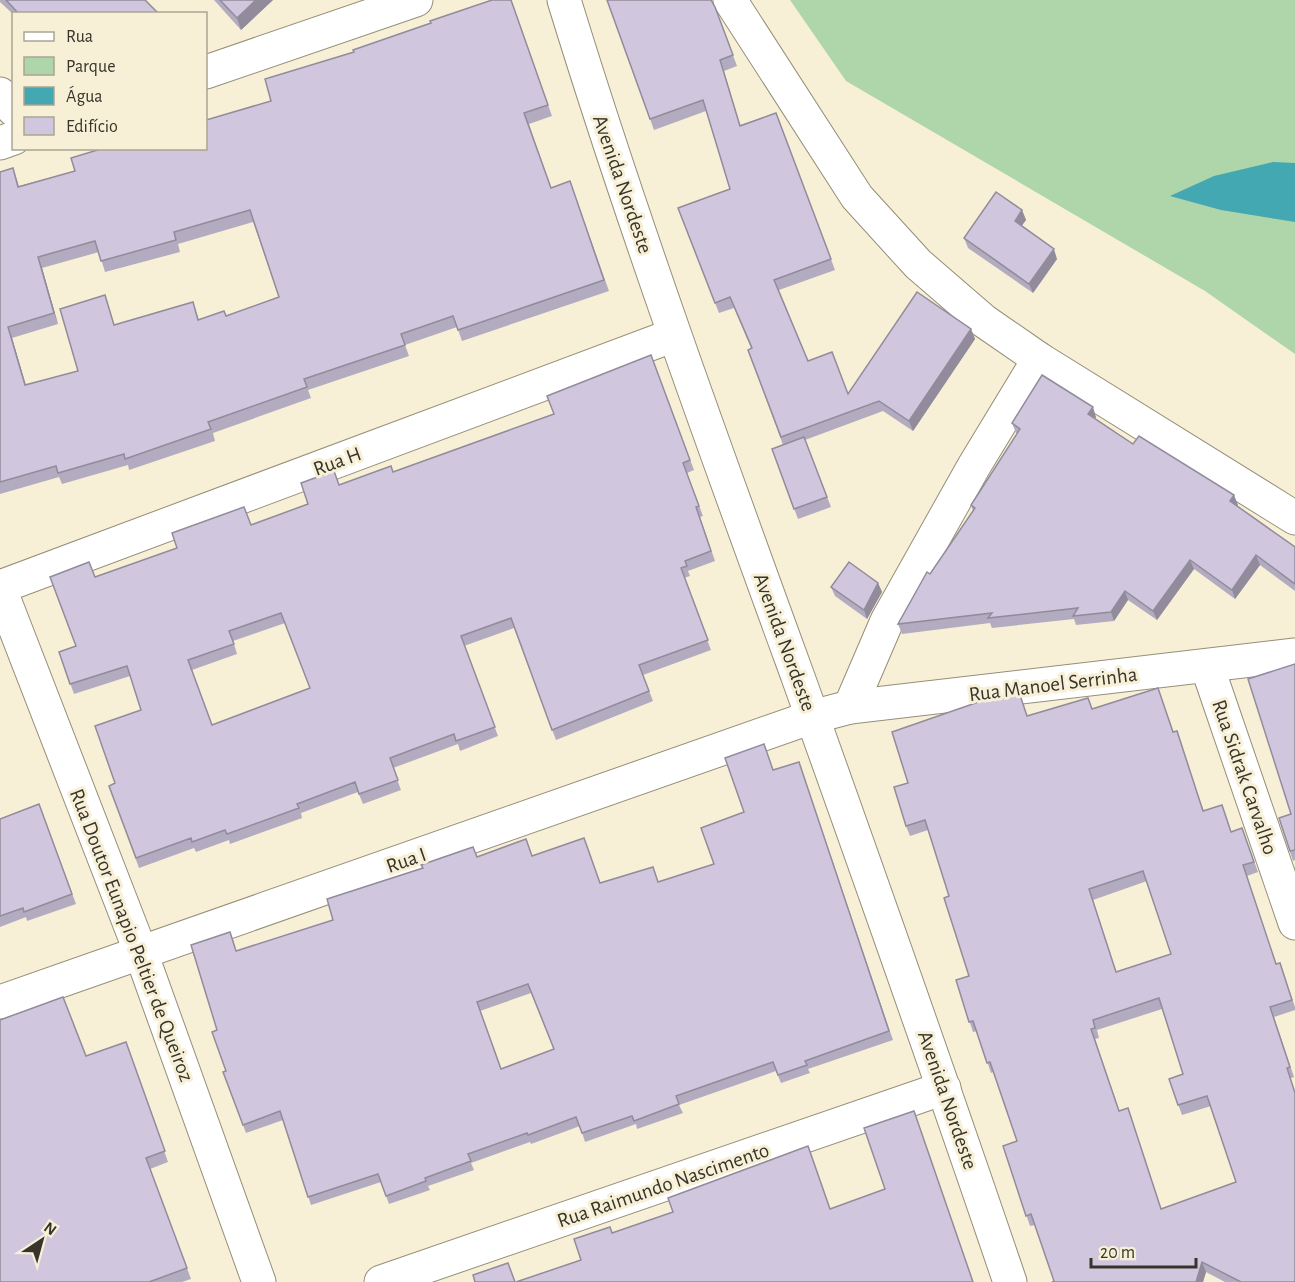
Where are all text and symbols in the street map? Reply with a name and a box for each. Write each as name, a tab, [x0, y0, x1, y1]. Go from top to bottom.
legend	[12, 12, 207, 150]
text: Rua	[66, 28, 93, 46]
text: Parque	[66, 58, 115, 76]
text: Água	[66, 85, 103, 106]
street label: Avenida Nordeste	[589, 112, 656, 256]
text: Edifício	[66, 118, 118, 136]
street label: Rua H	[310, 443, 364, 480]
street label: Avenida Nordeste	[750, 570, 819, 714]
street label: Rua Manoel Serrinha	[968, 664, 1139, 705]
street label: Rua Sidrak Carvalho	[1208, 697, 1281, 857]
street label: Rua Doutor Eunapio Peltier de Queiroz	[66, 786, 197, 1084]
street label: Rua I	[383, 844, 429, 877]
street label: Avenida Nordeste	[914, 1028, 981, 1172]
street label: Rua Raimundo Nascimento	[555, 1139, 772, 1232]
north arrow	[12, 1210, 72, 1270]
text: N	[41, 1219, 59, 1238]
scale bar	[1091, 1231, 1196, 1269]
text: 20 m	[1100, 1244, 1135, 1262]

